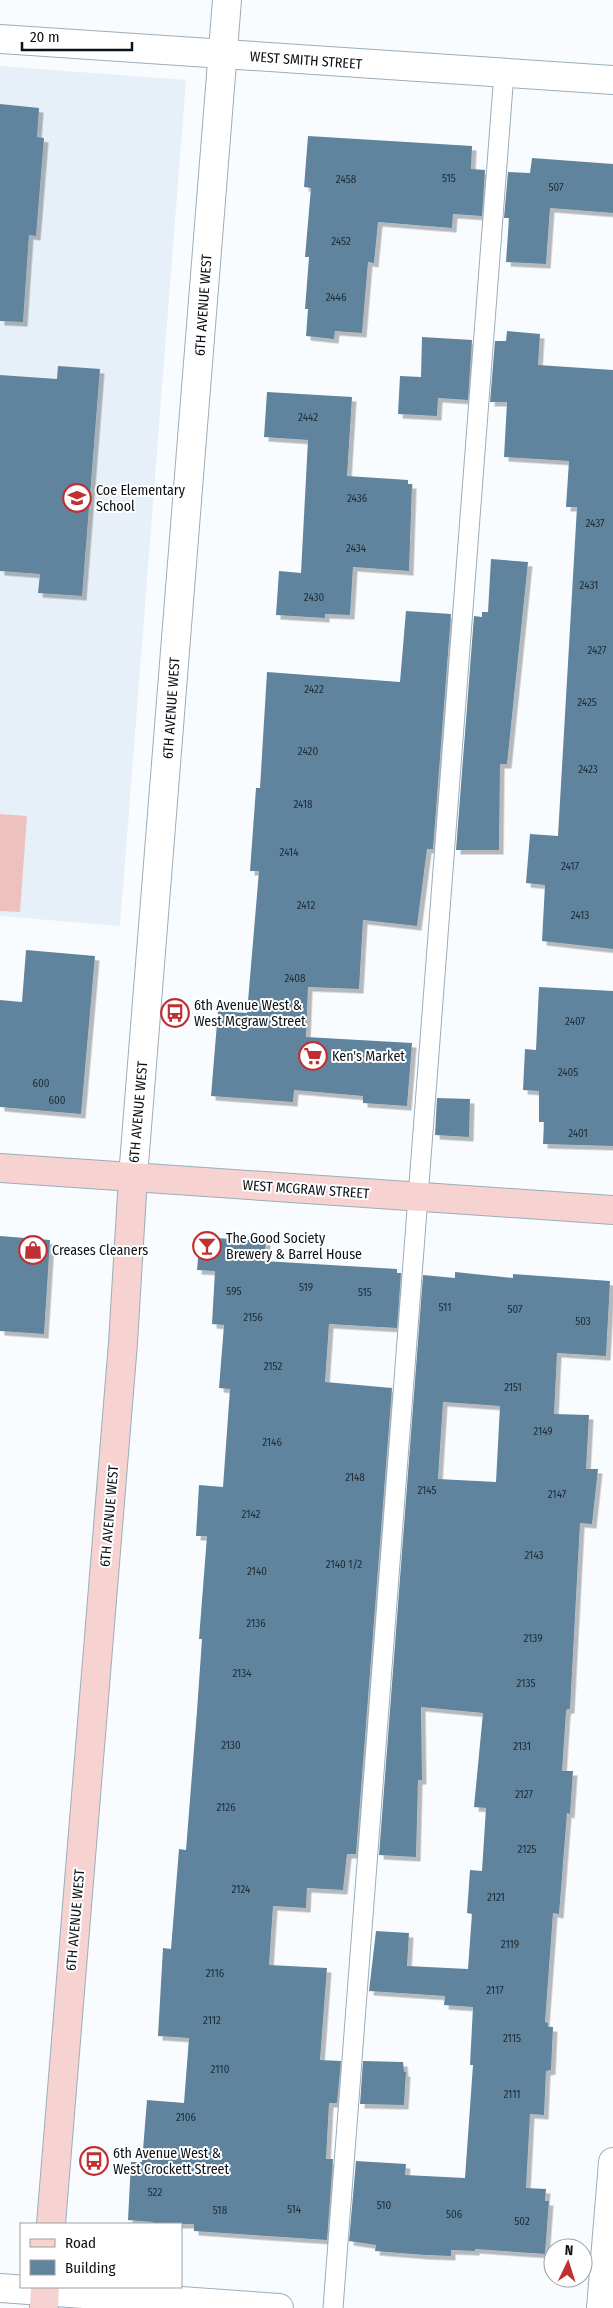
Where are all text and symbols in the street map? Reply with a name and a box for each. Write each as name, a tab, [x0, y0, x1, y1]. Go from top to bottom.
scale bar	[22, 20, 132, 52]
text: 20 m	[30, 28, 60, 46]
street label: WEST SMITH STREET	[249, 48, 363, 73]
house number: 515	[442, 172, 456, 185]
house number: 2458	[336, 173, 357, 186]
house number: 507	[548, 181, 564, 194]
house number: 2452	[331, 235, 351, 248]
street label: 6TH AVENUE WEST	[191, 253, 216, 356]
house number: 2446	[326, 291, 347, 304]
house number: 2442	[298, 411, 318, 424]
place label: Coe Elementary School	[96, 482, 186, 515]
school or university icon: Coe Elementary School	[62, 483, 92, 513]
house number: 2436	[347, 492, 368, 505]
house number: 2437	[585, 517, 605, 530]
house number: 2434	[346, 542, 367, 555]
house number: 2431	[580, 579, 598, 592]
house number: 2430	[304, 591, 325, 604]
house number: 2427	[587, 644, 607, 657]
street label: 6TH AVENUE WEST	[159, 656, 184, 759]
house number: 2422	[304, 683, 324, 696]
house number: 2425	[577, 696, 597, 709]
house number: 2420	[298, 745, 318, 758]
house number: 2423	[578, 763, 598, 776]
house number: 2418	[293, 798, 313, 811]
house number: 2414	[280, 846, 299, 859]
house number: 2417	[561, 860, 580, 873]
house number: 2412	[297, 899, 315, 912]
house number: 2413	[571, 909, 589, 922]
house number: 2408	[284, 972, 306, 985]
place label: 6th Avenue West & West Mcgraw Street	[194, 997, 306, 1030]
bus stop icon: 6th Avenue West & West Mcgraw Street	[160, 998, 190, 1028]
house number: 2407	[565, 1015, 586, 1028]
supermarket icon: Ken's Market	[298, 1041, 328, 1071]
place label: Ken's Market	[332, 1048, 405, 1065]
street label: 6TH AVENUE WEST	[126, 1060, 151, 1164]
house number: 2405	[558, 1066, 578, 1079]
house number: 600	[33, 1077, 50, 1090]
house number: 600	[49, 1094, 66, 1107]
house number: 2401	[568, 1127, 588, 1140]
street label: WEST MCGRAW STREET	[242, 1177, 370, 1202]
place label: The Good Society Brewery & Barrel House	[226, 1230, 362, 1263]
bar icon: The Good Society Brewery & Barrel House	[192, 1231, 222, 1261]
shop icon: Creases Cleaners	[18, 1235, 48, 1265]
place label: Creases Cleaners	[52, 1242, 148, 1259]
house number: 519	[299, 1281, 313, 1294]
house number: 595	[226, 1285, 242, 1298]
house number: 515	[358, 1286, 372, 1299]
house number: 511	[439, 1301, 451, 1314]
house number: 507	[507, 1303, 523, 1316]
house number: 2156	[243, 1311, 263, 1324]
house number: 503	[575, 1315, 591, 1328]
house number: 2152	[264, 1360, 282, 1373]
house number: 2151	[504, 1381, 522, 1394]
house number: 2149	[533, 1425, 553, 1438]
house number: 2146	[262, 1436, 282, 1449]
street label: 6TH AVENUE WEST	[97, 1464, 122, 1568]
house number: 2148	[345, 1471, 365, 1484]
house number: 2145	[417, 1484, 437, 1497]
house number: 2147	[548, 1488, 567, 1501]
house number: 2142	[242, 1508, 261, 1521]
house number: 2143	[524, 1549, 544, 1562]
house number: 2140 1/2	[326, 1558, 362, 1571]
house number: 2140	[247, 1565, 267, 1578]
house number: 2136	[246, 1617, 266, 1630]
house number: 2139	[523, 1632, 543, 1645]
house number: 2134	[232, 1667, 252, 1680]
house number: 2135	[517, 1677, 535, 1690]
house number: 2130	[221, 1739, 241, 1752]
house number: 2131	[513, 1740, 531, 1753]
house number: 2127	[515, 1788, 534, 1801]
house number: 2126	[216, 1801, 236, 1814]
house number: 2125	[518, 1843, 536, 1856]
street label: 6TH AVENUE WEST	[63, 1868, 88, 1972]
house number: 2124	[232, 1883, 251, 1896]
house number: 2121	[487, 1891, 505, 1904]
house number: 2119	[501, 1938, 519, 1951]
house number: 2116	[206, 1967, 225, 1980]
house number: 2117	[486, 1984, 504, 1997]
house number: 2112	[203, 2014, 221, 2027]
house number: 2115	[503, 2032, 521, 2045]
house number: 2110	[211, 2063, 230, 2076]
house number: 2111	[503, 2088, 521, 2101]
house number: 2106	[176, 2111, 197, 2124]
place label: 6th Avenue West & West Crockett Street	[113, 2145, 229, 2178]
bus stop icon: 6th Avenue West & West Crockett Street	[79, 2146, 109, 2176]
house number: 522	[148, 2186, 162, 2199]
house number: 510	[377, 2199, 392, 2212]
house number: 514	[287, 2203, 302, 2216]
house number: 518	[213, 2204, 228, 2217]
house number: 506	[446, 2208, 463, 2221]
house number: 502	[514, 2215, 530, 2228]
legend	[20, 2223, 182, 2288]
text: Road	[65, 2234, 96, 2252]
north arrow	[543, 2238, 593, 2288]
text: N	[564, 2242, 574, 2259]
text: Building	[65, 2259, 116, 2277]

